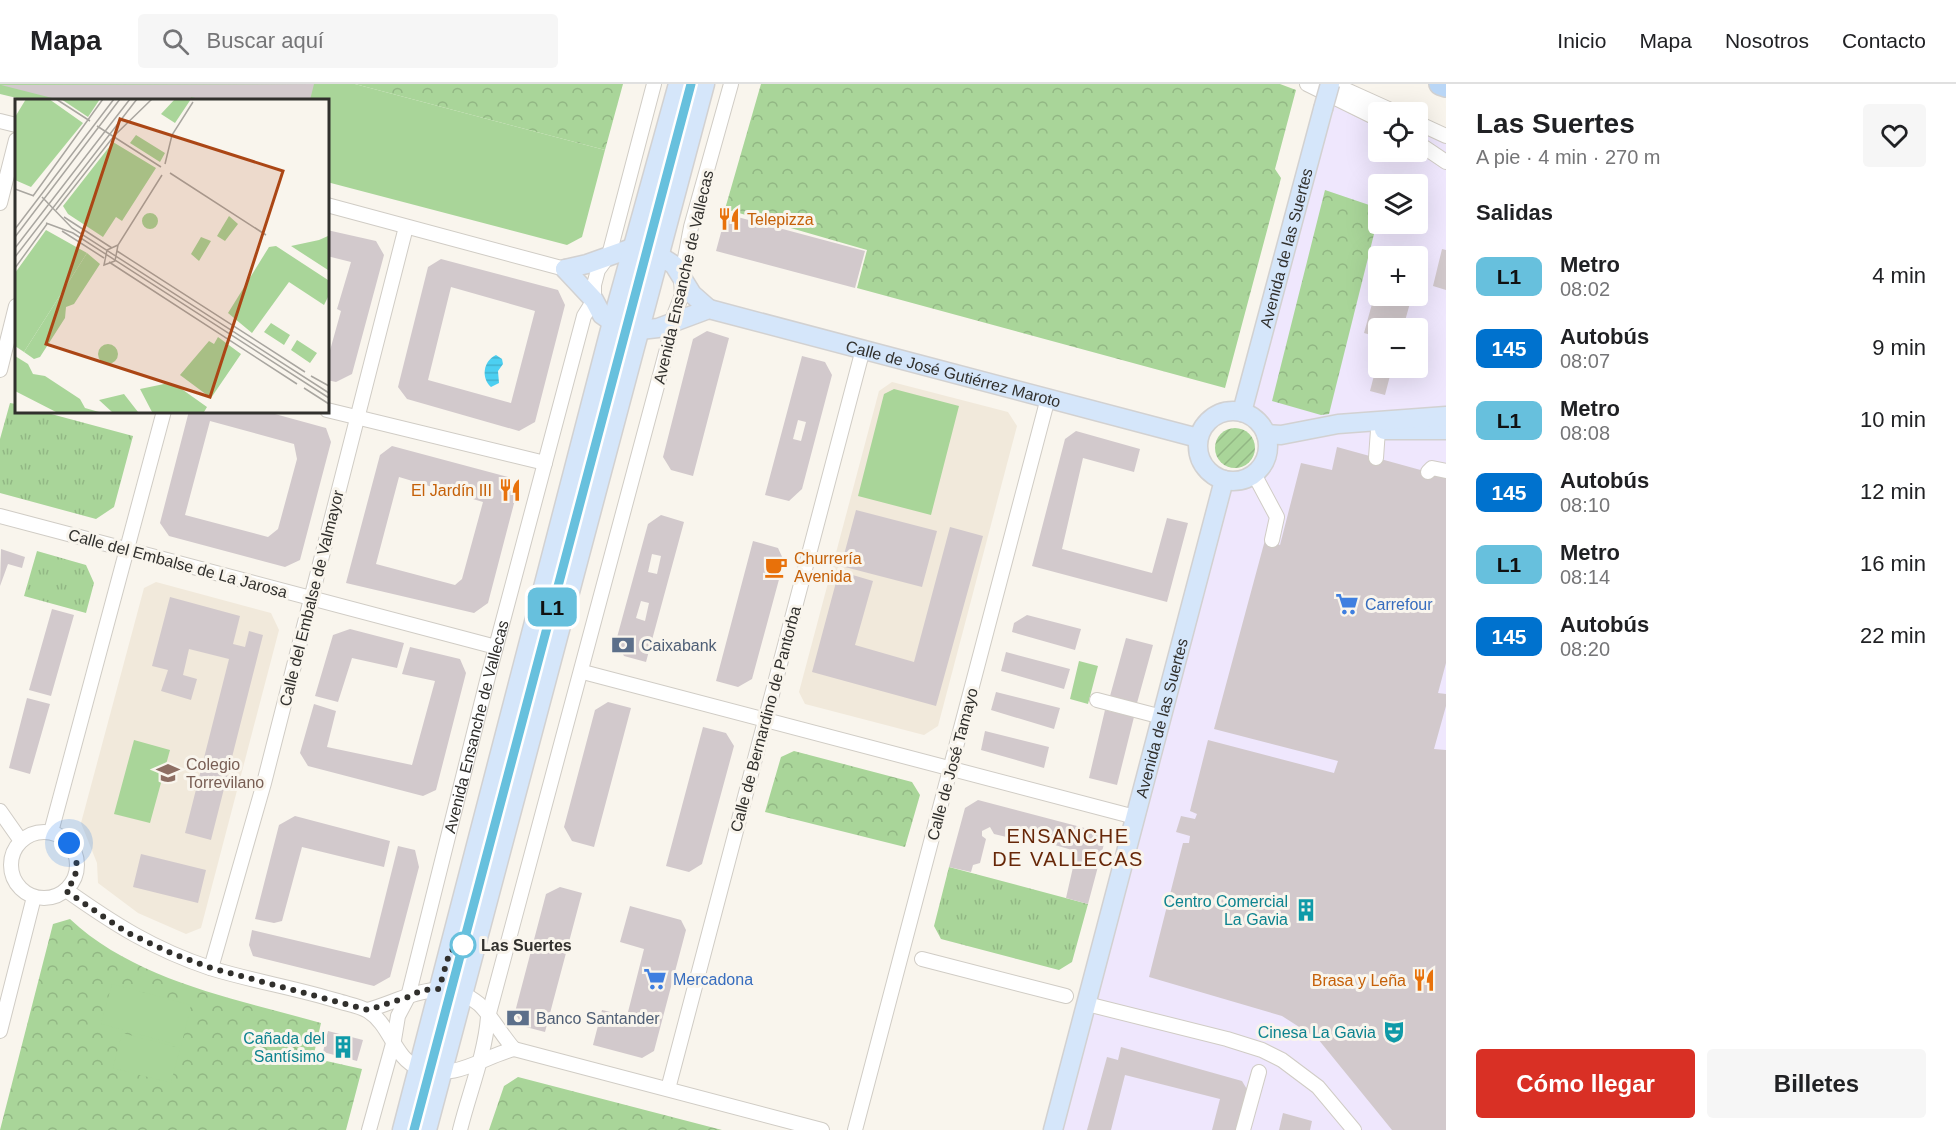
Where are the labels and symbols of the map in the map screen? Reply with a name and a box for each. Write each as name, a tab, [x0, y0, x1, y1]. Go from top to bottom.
inset map	[15, 99, 328, 412]
street label: Avenida de las Suertes	[1257, 166, 1316, 329]
street label: Avenida Ensanche de Vallecas	[651, 168, 716, 386]
restaurant icon: Telepizza	[716, 206, 742, 232]
place label: Telepizza	[747, 211, 814, 228]
street label: Calle de José Gutiérrez Maroto	[844, 337, 1063, 410]
restaurant icon: El Jardín III	[497, 477, 523, 503]
place label: El Jardín III	[411, 482, 492, 499]
street label: Calle del Embalse de Valmayor	[276, 488, 347, 708]
street label: Calle del Embalse de La Jarosa	[67, 526, 289, 601]
place label: Churrería Avenida	[794, 550, 862, 585]
cafe icon: Churrería Avenida	[763, 554, 789, 580]
line badge: L1	[525, 588, 579, 626]
supermarket icon: Carrefour	[1334, 591, 1360, 617]
place label: Carrefour	[1365, 596, 1433, 613]
street label: Calle de Bernardino de Pantorba	[727, 604, 804, 834]
street label: Avenida Ensanche de Vallecas	[441, 618, 512, 835]
bank icon: Caixabank	[610, 632, 636, 658]
street label: Avenida de las Suertes	[1133, 636, 1191, 800]
place label: Caixabank	[641, 637, 718, 654]
street label: Calle de José Tamayo	[924, 686, 981, 842]
place label: Colegio Torrevilano	[186, 756, 264, 791]
school or university icon: Colegio Torrevilano	[155, 760, 181, 786]
district label: ENSANCHE DE VALLECAS	[992, 825, 1144, 870]
your location	[54, 828, 84, 858]
place label: Centro Comercial La Gavia	[1164, 893, 1288, 928]
building icon: Centro Comercial La Gavia	[1293, 897, 1319, 923]
marker: Las Suertes	[450, 932, 476, 958]
place label: Las Suertes	[481, 937, 572, 954]
supermarket icon: Mercadona	[642, 966, 668, 992]
restaurant icon: Brasa y Leña	[1411, 967, 1437, 993]
place label: Mercadona	[673, 971, 753, 988]
place label: Brasa y Leña	[1312, 972, 1406, 989]
bank icon: Banco Santander	[505, 1005, 531, 1031]
place label: Banco Santander	[536, 1010, 660, 1027]
theatre icon: Cinesa La Gavia	[1381, 1019, 1407, 1045]
place label: Cinesa La Gavia	[1258, 1024, 1376, 1041]
place label: Cañada del Santísimo	[243, 1030, 325, 1065]
building icon: Cañada del Santísimo	[330, 1034, 356, 1060]

